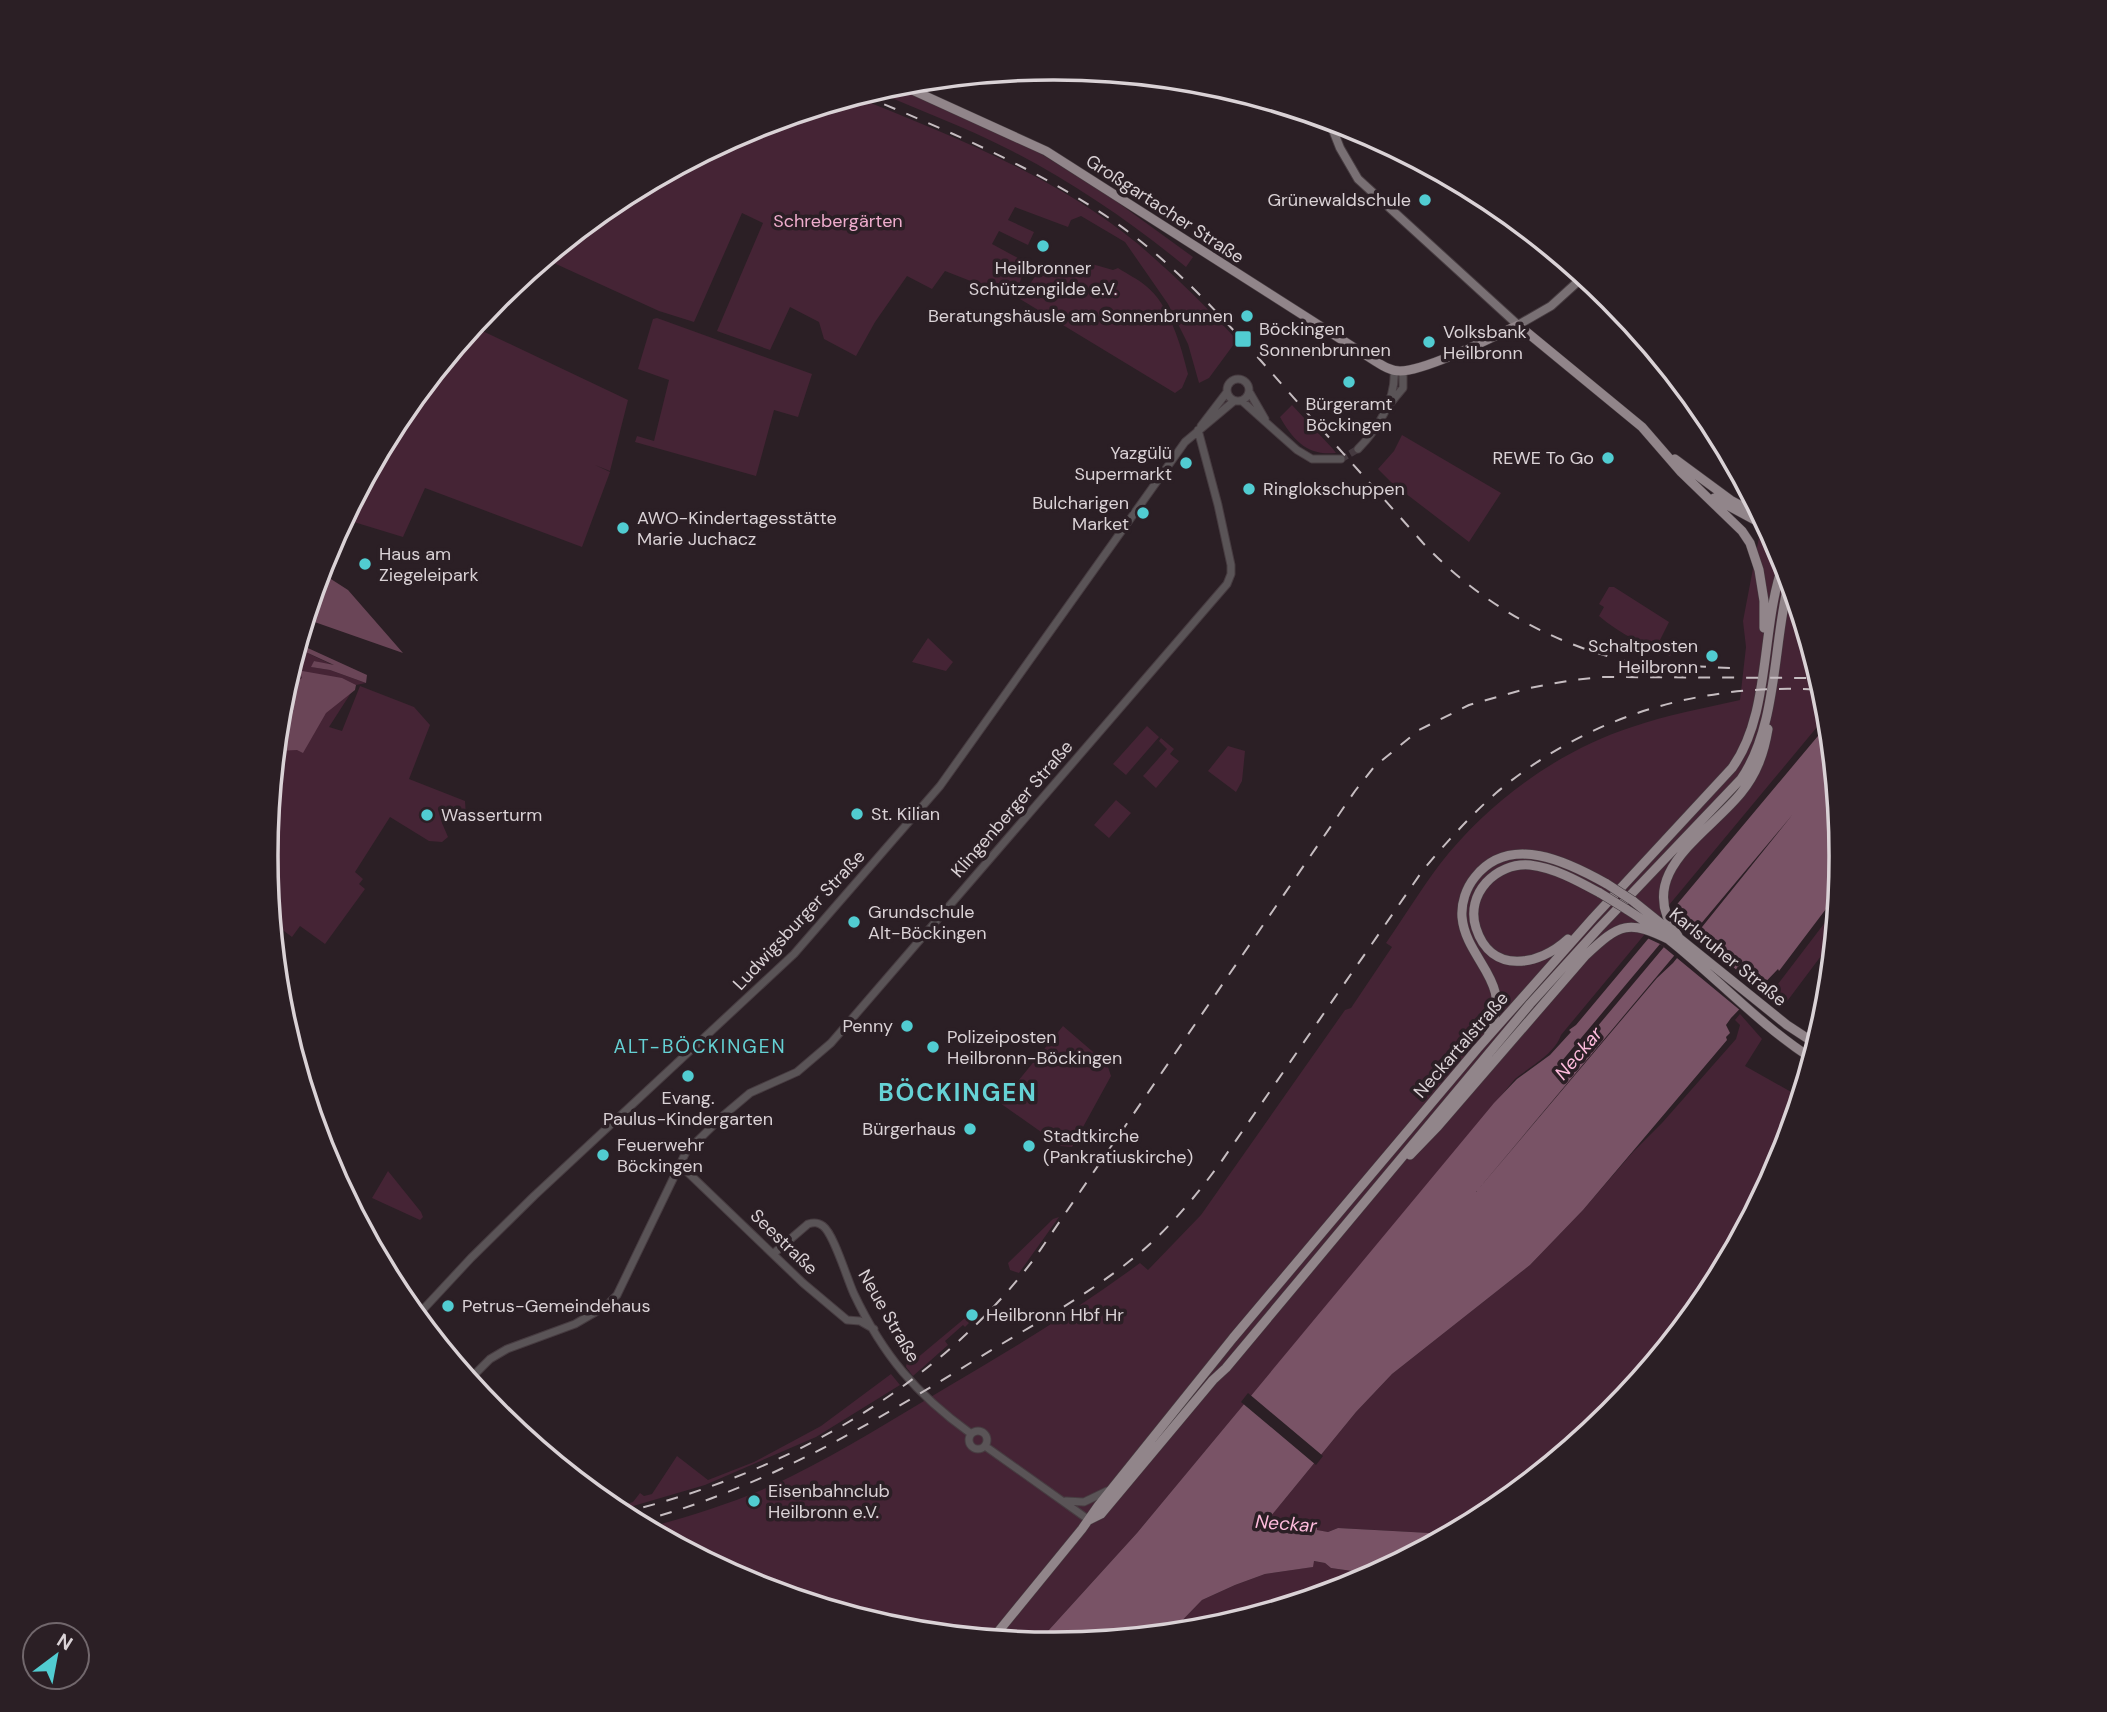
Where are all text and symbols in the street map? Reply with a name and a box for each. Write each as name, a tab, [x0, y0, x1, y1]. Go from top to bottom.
street label: Großgartacher Straße	[1081, 149, 1249, 269]
place label: Grünewaldschule	[1267, 188, 1411, 212]
marker: Grünewaldschule	[1417, 192, 1433, 208]
park label: Schrebergärten	[773, 209, 903, 233]
marker: Heilbronner Schützengilde e.V.	[1035, 238, 1051, 254]
place label: Heilbronner Schützengilde e.V.	[969, 256, 1117, 301]
place label: Beratungshäusle am Sonnenbrunnen	[928, 304, 1233, 328]
marker: Beratungshäusle am Sonnenbrunnen	[1239, 308, 1255, 324]
place label: Böckingen Sonnenbrunnen	[1259, 317, 1391, 362]
place label: Volksbank Heilbronn	[1443, 320, 1527, 365]
marker: Böckingen Sonnenbrunnen	[1233, 329, 1253, 349]
marker: Volksbank Heilbronn	[1421, 334, 1437, 350]
marker: Bürgeramt Böckingen	[1341, 374, 1357, 390]
place label: Bürgeramt Böckingen	[1305, 392, 1393, 437]
place label: Yazgülü Supermarkt	[1074, 441, 1172, 486]
place label: REWE To Go	[1492, 446, 1594, 470]
marker: REWE To Go	[1600, 450, 1616, 466]
marker: Yazgülü Supermarkt	[1178, 455, 1194, 471]
place label: Ringlokschuppen	[1263, 477, 1405, 501]
marker: Ringlokschuppen	[1241, 481, 1257, 497]
place label: Bulcharigen Market	[1032, 491, 1129, 536]
marker: Bulcharigen Market	[1135, 505, 1151, 521]
place label: AWO-Kindertagesstätte Marie Juchacz	[637, 506, 837, 551]
marker: AWO-Kindertagesstätte Marie Juchacz	[615, 520, 631, 536]
place label: Haus am Ziegeleipark	[379, 542, 479, 587]
marker: Haus am Ziegeleipark	[357, 556, 373, 572]
place label: Schaltposten Heilbronn	[1588, 634, 1698, 679]
marker: Schaltposten Heilbronn	[1704, 648, 1720, 664]
street label: Klingenberger Straße	[946, 735, 1078, 883]
place label: St. Kilian	[871, 802, 940, 826]
place label: Wasserturm	[441, 803, 542, 827]
marker: St. Kilian	[849, 806, 865, 822]
marker: Wasserturm	[419, 807, 435, 823]
street label: Ludwigsburger Straße	[728, 845, 870, 995]
place label: Grundschule Alt-Böckingen	[868, 900, 987, 945]
street label: Karlsruher Straße	[1664, 902, 1792, 1012]
marker: Grundschule Alt-Böckingen	[846, 914, 862, 930]
street label: Neckartalstraße	[1408, 987, 1514, 1103]
place label: Penny	[842, 1014, 893, 1038]
marker: Penny	[899, 1018, 915, 1034]
water label: Neckar	[1549, 1021, 1608, 1085]
place label: Polizeiposten Heilbronn-Böckingen	[947, 1025, 1122, 1070]
district label: ALT-BÖCKINGEN	[613, 1034, 787, 1059]
marker: Polizeiposten Heilbronn-Böckingen	[925, 1039, 941, 1055]
marker: Evang. Paulus-Kindergarten	[680, 1068, 696, 1084]
district label: BÖCKINGEN	[878, 1077, 1038, 1108]
place label: Evang. Paulus-Kindergarten	[603, 1086, 773, 1131]
place label: Bürgerhaus	[862, 1117, 956, 1141]
marker: Bürgerhaus	[962, 1121, 978, 1137]
place label: Stadtkirche (Pankratiuskirche)	[1043, 1124, 1193, 1169]
place label: Feuerwehr Böckingen	[617, 1133, 705, 1178]
marker: Stadtkirche (Pankratiuskirche)	[1021, 1138, 1037, 1154]
marker: Feuerwehr Böckingen	[595, 1147, 611, 1163]
street label: Seestraße	[745, 1204, 823, 1280]
street label: Neue Straße	[853, 1265, 925, 1367]
place label: Petrus-Gemeindehaus	[462, 1294, 650, 1318]
marker: Petrus-Gemeindehaus	[440, 1298, 456, 1314]
place label: Heilbronn Hbf Hr	[986, 1303, 1124, 1327]
marker: Heilbronn Hbf Hr	[964, 1307, 980, 1323]
place label: Eisenbahnclub Heilbronn e.V.	[768, 1479, 890, 1524]
marker: Eisenbahnclub Heilbronn e.V.	[746, 1493, 762, 1509]
water label: Neckar	[1254, 1509, 1319, 1538]
north arrow	[21, 1621, 91, 1691]
text: N	[52, 1628, 77, 1656]

